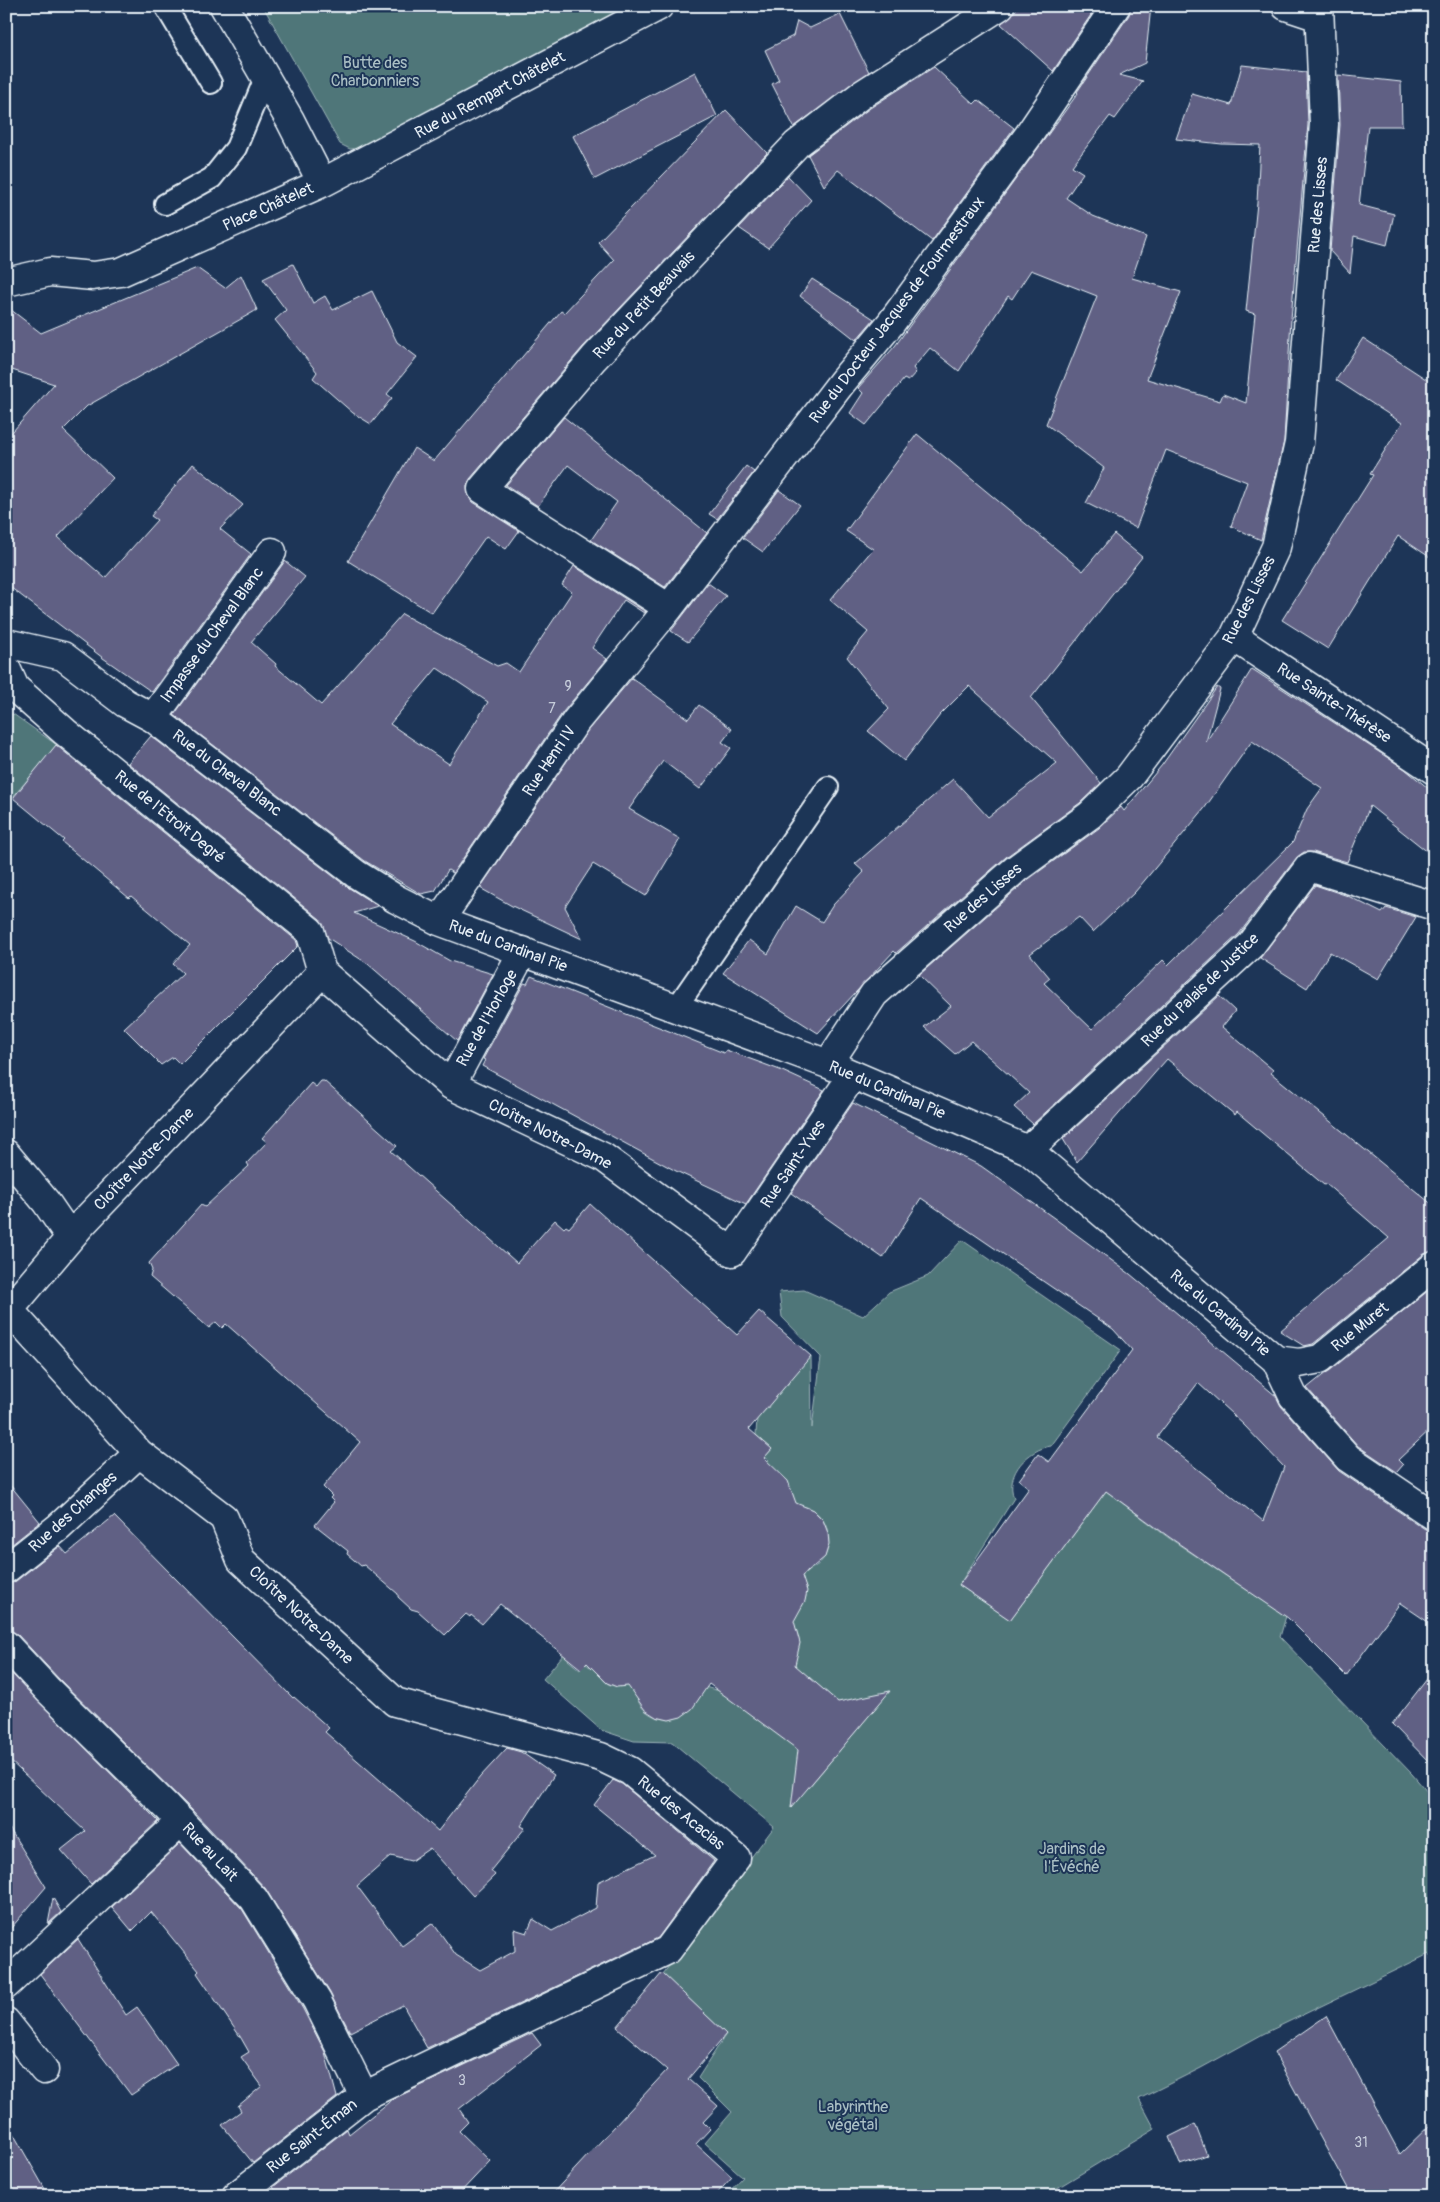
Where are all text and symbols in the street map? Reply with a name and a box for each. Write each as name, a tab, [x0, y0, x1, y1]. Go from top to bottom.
street label: Rue du Rempart Châtelet	[412, 47, 569, 143]
park label: Butte des Charbonniers	[331, 53, 419, 91]
street label: Rue des Lisses	[1304, 156, 1332, 254]
street label: Place Châtelet	[220, 178, 317, 236]
street label: Rue du Docteur Jacques de Fourmestraux	[805, 193, 989, 427]
street label: Rue du Petit Beauvais	[589, 247, 699, 363]
street label: Rue des Lisses	[1218, 553, 1280, 647]
street label: Impasse du Cheval Blanc	[156, 563, 268, 707]
street label: Rue Sainte-Thérèse	[1273, 659, 1395, 747]
house number: 9	[564, 678, 572, 695]
house number: 7	[548, 700, 556, 717]
street label: Rue Henri IV	[518, 722, 580, 800]
street label: Rue du Cheval Blanc	[168, 725, 286, 821]
street label: Rue de l'Etroit Degré	[111, 766, 229, 868]
street label: Rue des Lisses	[940, 859, 1026, 937]
street label: Rue du Cardinal Pie	[446, 915, 570, 977]
street label: Rue du Palais de Justice	[1137, 929, 1263, 1051]
street label: Rue de l'Horloge	[452, 966, 522, 1070]
street label: Rue du Cardinal Pie	[826, 1056, 948, 1124]
street label: Cloître Notre-Dame	[485, 1094, 615, 1174]
street label: Cloître Notre-Dame	[90, 1103, 198, 1215]
street label: Rue Saint-Yves	[756, 1116, 830, 1212]
street label: Rue du Cardinal Pie	[1166, 1265, 1274, 1361]
street label: Rue Muret	[1327, 1297, 1393, 1356]
street label: Rue des Changes	[25, 1467, 121, 1557]
street label: Cloître Notre-Dame	[245, 1561, 358, 1669]
street label: Rue des Acacias	[633, 1772, 729, 1854]
street label: Rue au Lait	[178, 1818, 243, 1886]
park label: Jardins de l'Évéché	[1039, 1839, 1105, 1877]
house number: 3	[458, 2072, 466, 2089]
street label: Rue Saint-Éman	[263, 2094, 361, 2178]
park label: Labyrinthe végétal	[818, 2097, 888, 2135]
house number: 31	[1354, 2134, 1368, 2151]

